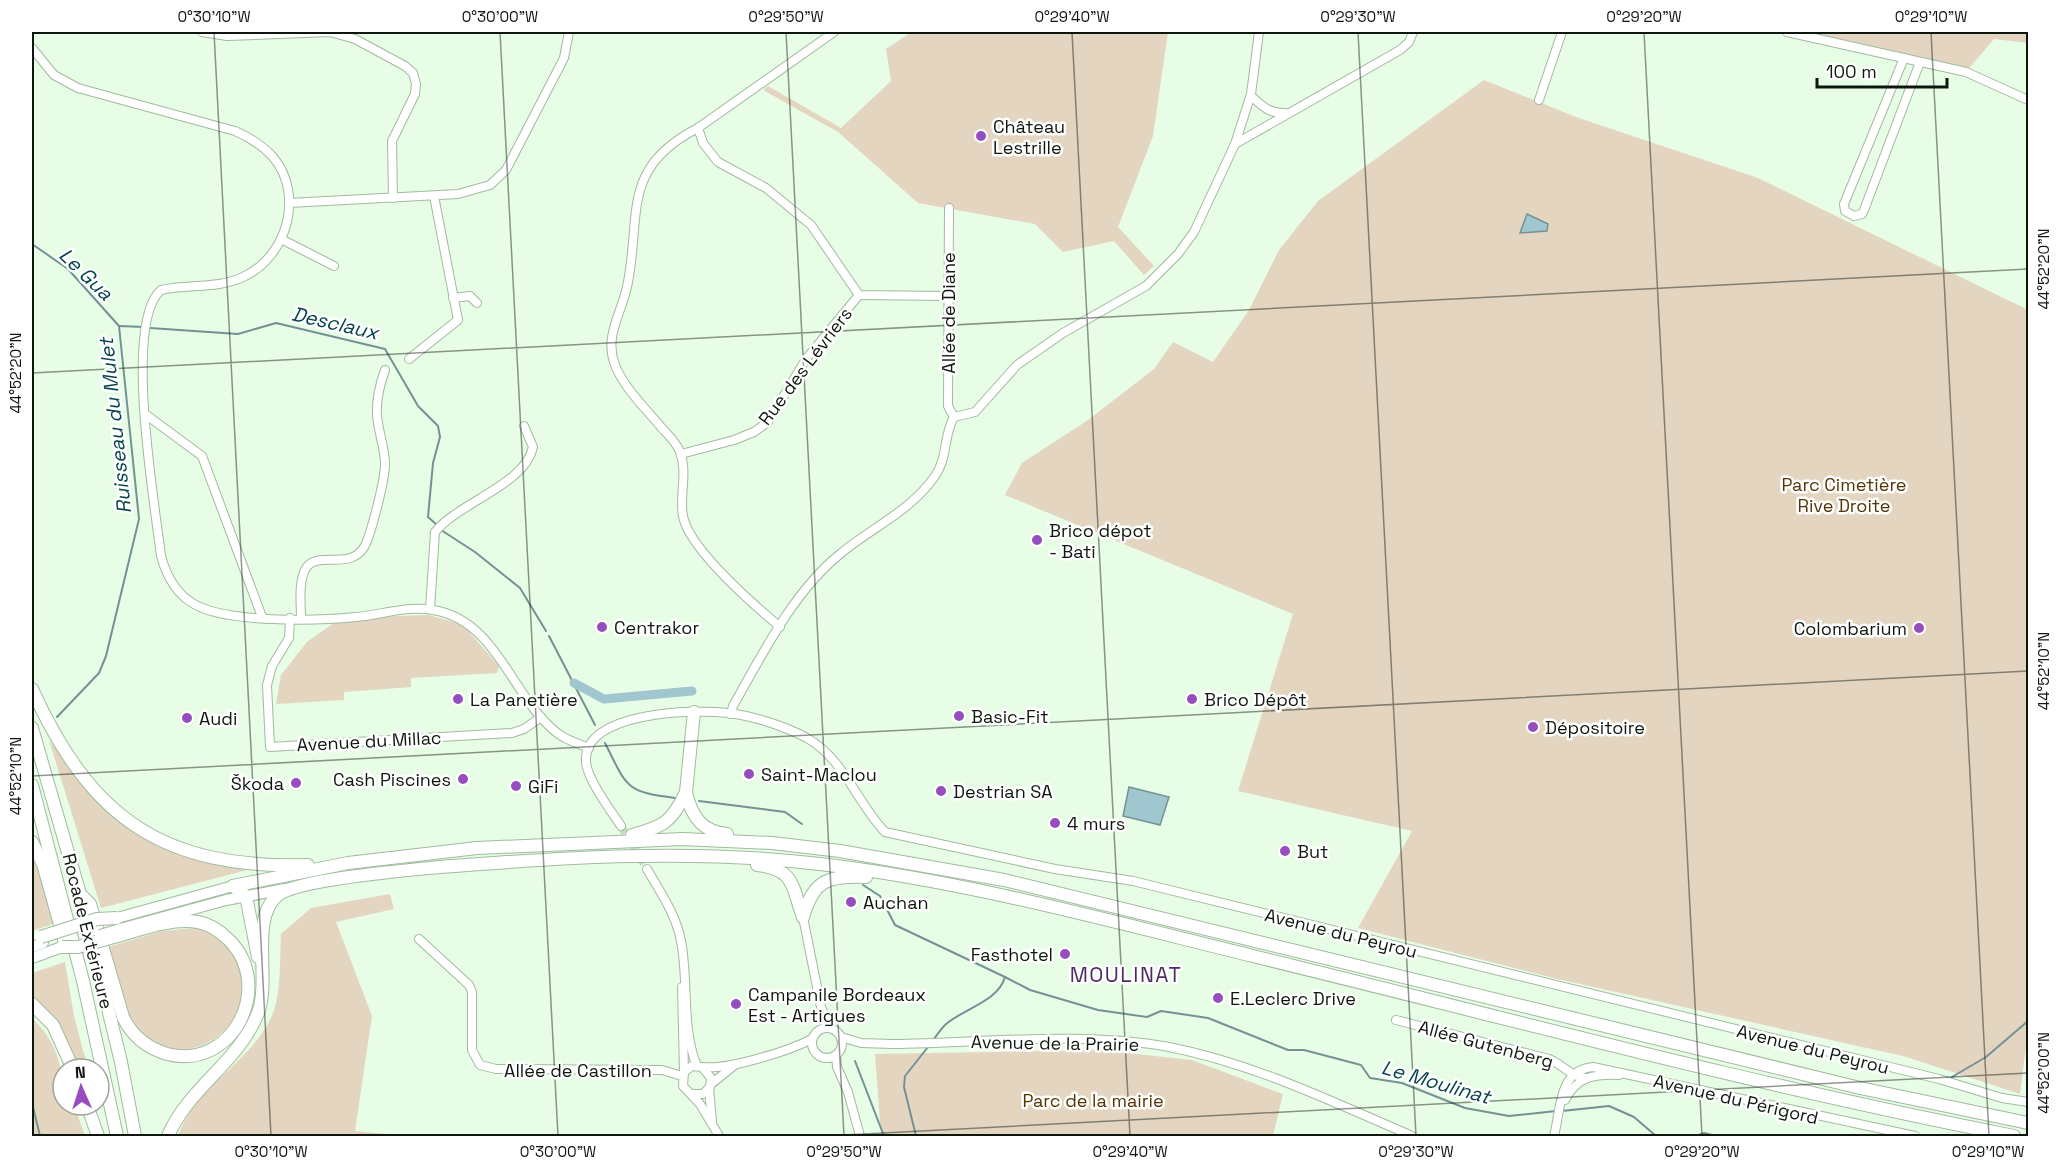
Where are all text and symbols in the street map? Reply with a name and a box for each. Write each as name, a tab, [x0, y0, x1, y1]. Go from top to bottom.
text: 0°30'10"W	[177, 7, 251, 26]
text: 0°30'00"W	[462, 7, 538, 26]
text: 0°29'50"W	[748, 7, 824, 26]
text: 0°29'40"W	[1034, 7, 1110, 26]
text: 0°29'30"W	[1320, 7, 1396, 26]
text: 0°29'20"W	[1606, 7, 1682, 26]
text: 0°29'10"W	[1895, 7, 1967, 26]
scale bar	[1817, 51, 1948, 89]
text: 100 m	[1826, 60, 1877, 83]
place label: Château Lestrille	[993, 115, 1065, 159]
marker: Château Lestrille	[974, 129, 988, 143]
text: 44°52'20"N	[2034, 228, 2053, 310]
water label: Le Gua	[54, 242, 119, 306]
street label: Allée de Diane	[937, 252, 960, 374]
water label: Desclaux	[289, 300, 383, 346]
street label: Rue des Lévriers	[753, 302, 857, 430]
text: 44°52'20"N	[6, 332, 25, 414]
water label: Ruisseau du Mulet	[93, 335, 137, 515]
park label: Parc Cimetière Rive Droite	[1781, 473, 1907, 517]
place label: Brico dépot - Bati	[1049, 519, 1152, 563]
marker: Brico dépot - Bati	[1030, 533, 1044, 547]
place label: Centrakor	[614, 616, 699, 639]
place label: Colombarium	[1794, 617, 1907, 640]
marker: Centrakor	[595, 620, 609, 634]
marker: Colombarium	[1912, 621, 1926, 635]
text: 44°52'10"N	[2034, 632, 2053, 710]
place label: La Panetière	[470, 688, 578, 711]
place label: Brico Dépôt	[1204, 688, 1307, 711]
marker: La Panetière	[451, 692, 465, 706]
marker: Brico Dépôt	[1185, 692, 1199, 706]
place label: Basic-Fit	[971, 705, 1048, 728]
place label: Audi	[199, 707, 237, 730]
marker: Basic-Fit	[952, 709, 966, 723]
marker: Audi	[180, 711, 194, 725]
place label: Dépositoire	[1545, 716, 1645, 739]
marker: Dépositoire	[1526, 720, 1540, 734]
street label: Avenue du Millac	[296, 726, 442, 756]
text: 44°52'10"N	[6, 737, 25, 815]
place label: Saint-Maclou	[761, 763, 877, 786]
marker: Saint-Maclou	[742, 767, 756, 781]
place label: Cash Piscines	[333, 768, 451, 791]
place label: Škoda	[231, 772, 284, 795]
marker: Cash Piscines	[456, 772, 470, 786]
place label: GiFi	[528, 775, 558, 798]
marker: Škoda	[289, 776, 303, 790]
marker: GiFi	[509, 779, 523, 793]
place label: Destrian SA	[953, 780, 1053, 803]
marker: Destrian SA	[934, 784, 948, 798]
place label: 4 murs	[1067, 812, 1125, 835]
marker: 4 murs	[1048, 816, 1062, 830]
place label: But	[1297, 840, 1328, 863]
marker: But	[1278, 844, 1292, 858]
street label: Rocade Extérieure	[58, 851, 118, 1011]
place label: Auchan	[863, 891, 929, 914]
marker: Auchan	[844, 895, 858, 909]
street label: Avenue du Peyrou	[1262, 903, 1420, 963]
place label: Fasthotel	[971, 943, 1053, 966]
marker: Fasthotel	[1058, 947, 1072, 961]
district label: MOULINAT	[1070, 961, 1182, 988]
place label: Campanile Bordeaux Est - Artigues	[748, 983, 926, 1027]
place label: E.Leclerc Drive	[1230, 987, 1356, 1010]
marker: E.Leclerc Drive	[1211, 991, 1225, 1005]
marker: Campanile Bordeaux Est - Artigues	[729, 997, 743, 1011]
street label: Allée Gutenberg	[1416, 1015, 1556, 1073]
street label: Avenue du Peyrou	[1734, 1019, 1892, 1079]
street label: Avenue de la Prairie	[971, 1030, 1139, 1056]
text: 44°52'00"N	[2034, 1032, 2053, 1114]
water label: Le Moulinat	[1379, 1054, 1495, 1110]
north arrow	[51, 1057, 111, 1117]
street label: Allée de Castillon	[504, 1059, 652, 1082]
text: N	[74, 1062, 86, 1083]
street label: Avenue du Périgord	[1651, 1069, 1821, 1129]
park label: Parc de la mairie	[1022, 1089, 1164, 1112]
text: 0°30'10"W	[234, 1142, 308, 1161]
text: 0°30'00"W	[520, 1142, 596, 1161]
text: 0°29'50"W	[806, 1142, 882, 1161]
text: 0°29'40"W	[1092, 1142, 1168, 1161]
text: 0°29'30"W	[1378, 1142, 1454, 1161]
text: 0°29'20"W	[1664, 1142, 1740, 1161]
text: 0°29'10"W	[1952, 1142, 2024, 1161]

